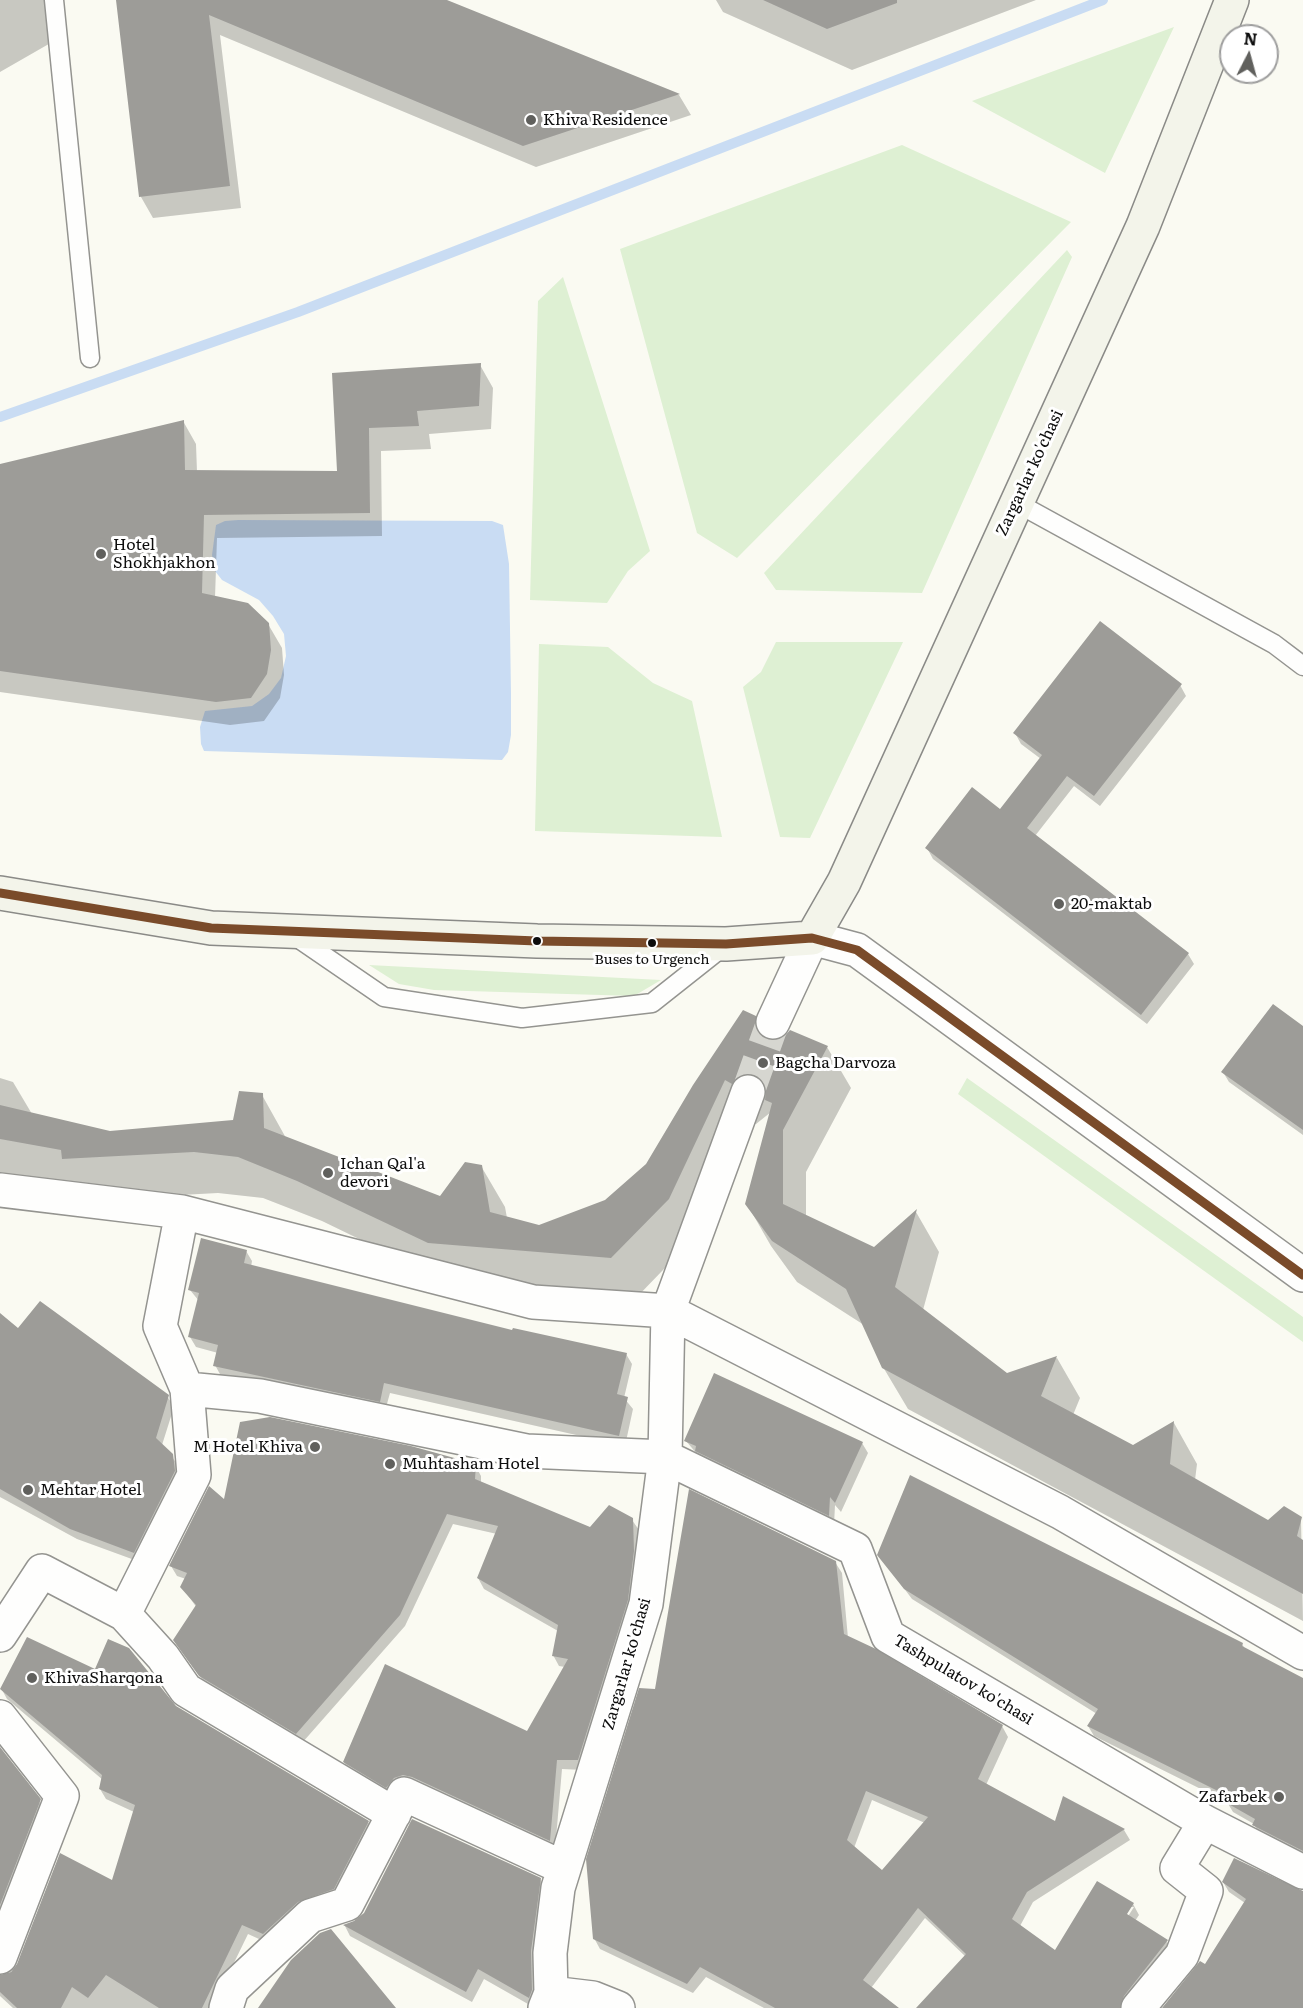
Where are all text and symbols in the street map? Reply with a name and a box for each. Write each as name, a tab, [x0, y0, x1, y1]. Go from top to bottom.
north arrow	[1219, 24, 1279, 84]
text: N	[1243, 25, 1259, 51]
place label: Khiva Residence	[543, 110, 668, 130]
marker: Khiva Residence	[524, 113, 538, 127]
street label: Zargarlar ko'chasi	[992, 407, 1068, 539]
place label: Hotel Shokhjakhon	[113, 535, 216, 573]
marker: Hotel Shokhjakhon	[94, 547, 108, 561]
place label: 20-maktab	[1071, 894, 1152, 914]
marker: 20-maktab	[1052, 897, 1066, 911]
unlabelled marker	[531, 935, 543, 947]
marker: Buses to Urgench	[646, 937, 658, 949]
place label: Buses to Urgench	[595, 952, 709, 968]
place label: Bagcha Darvoza	[775, 1053, 896, 1073]
marker: Bagcha Darvoza	[756, 1056, 770, 1070]
place label: Ichan Qal'a devori	[340, 1154, 425, 1192]
marker: Ichan Qal'a devori	[321, 1166, 335, 1180]
place label: M Hotel Khiva	[193, 1437, 303, 1457]
marker: M Hotel Khiva	[308, 1440, 322, 1454]
place label: Muhtasham Hotel	[402, 1454, 539, 1474]
marker: Muhtasham Hotel	[383, 1457, 397, 1471]
place label: Mehtar Hotel	[40, 1480, 142, 1500]
marker: Mehtar Hotel	[21, 1483, 35, 1497]
street label: Zargarlar ko'chasi	[599, 1596, 655, 1732]
street label: Tashpulatov ko'chasi	[890, 1631, 1036, 1729]
place label: KhivaSharqona	[44, 1668, 163, 1688]
marker: KhivaSharqona	[25, 1671, 39, 1685]
place label: Zafarbek	[1199, 1787, 1267, 1807]
marker: Zafarbek	[1272, 1790, 1286, 1804]

